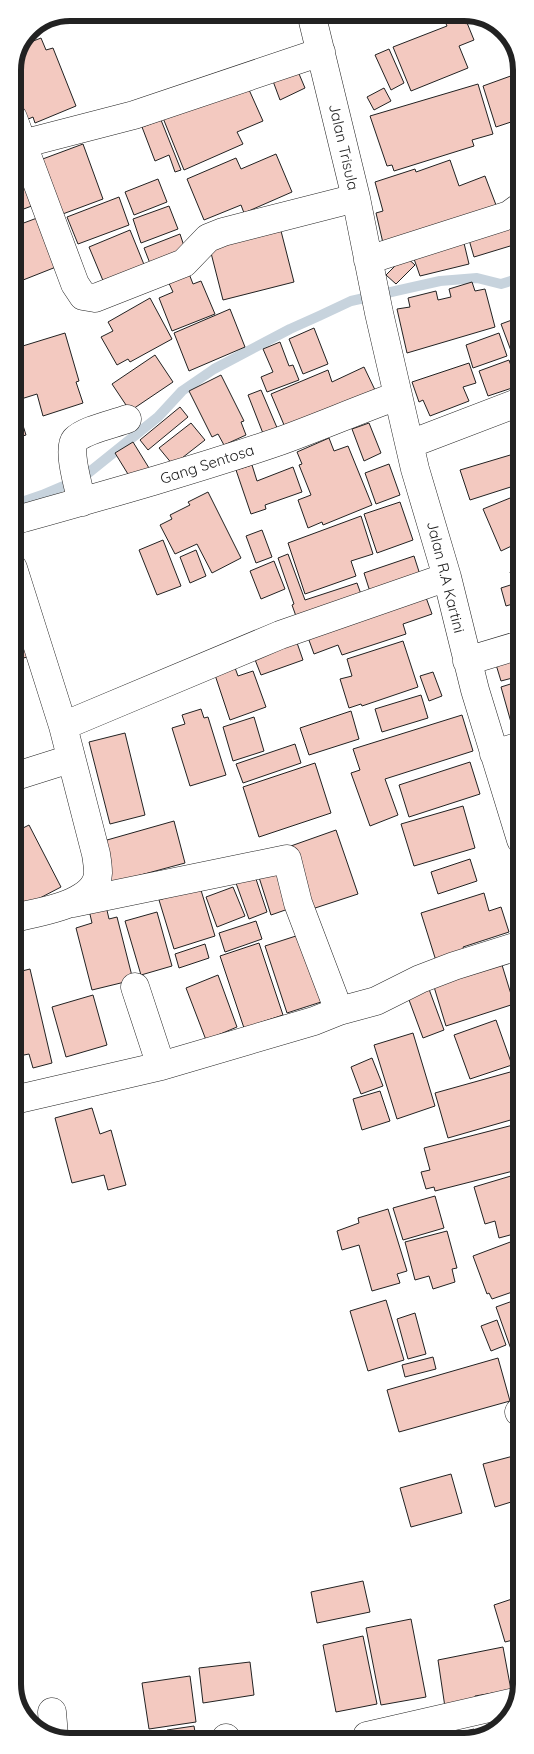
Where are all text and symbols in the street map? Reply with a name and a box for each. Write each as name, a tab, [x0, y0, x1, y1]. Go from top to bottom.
street label: Jalan Trisula	[325, 102, 363, 192]
street label: Gang Sentosa	[158, 440, 256, 488]
street label: Jalan R.A Kartini	[423, 519, 469, 635]

